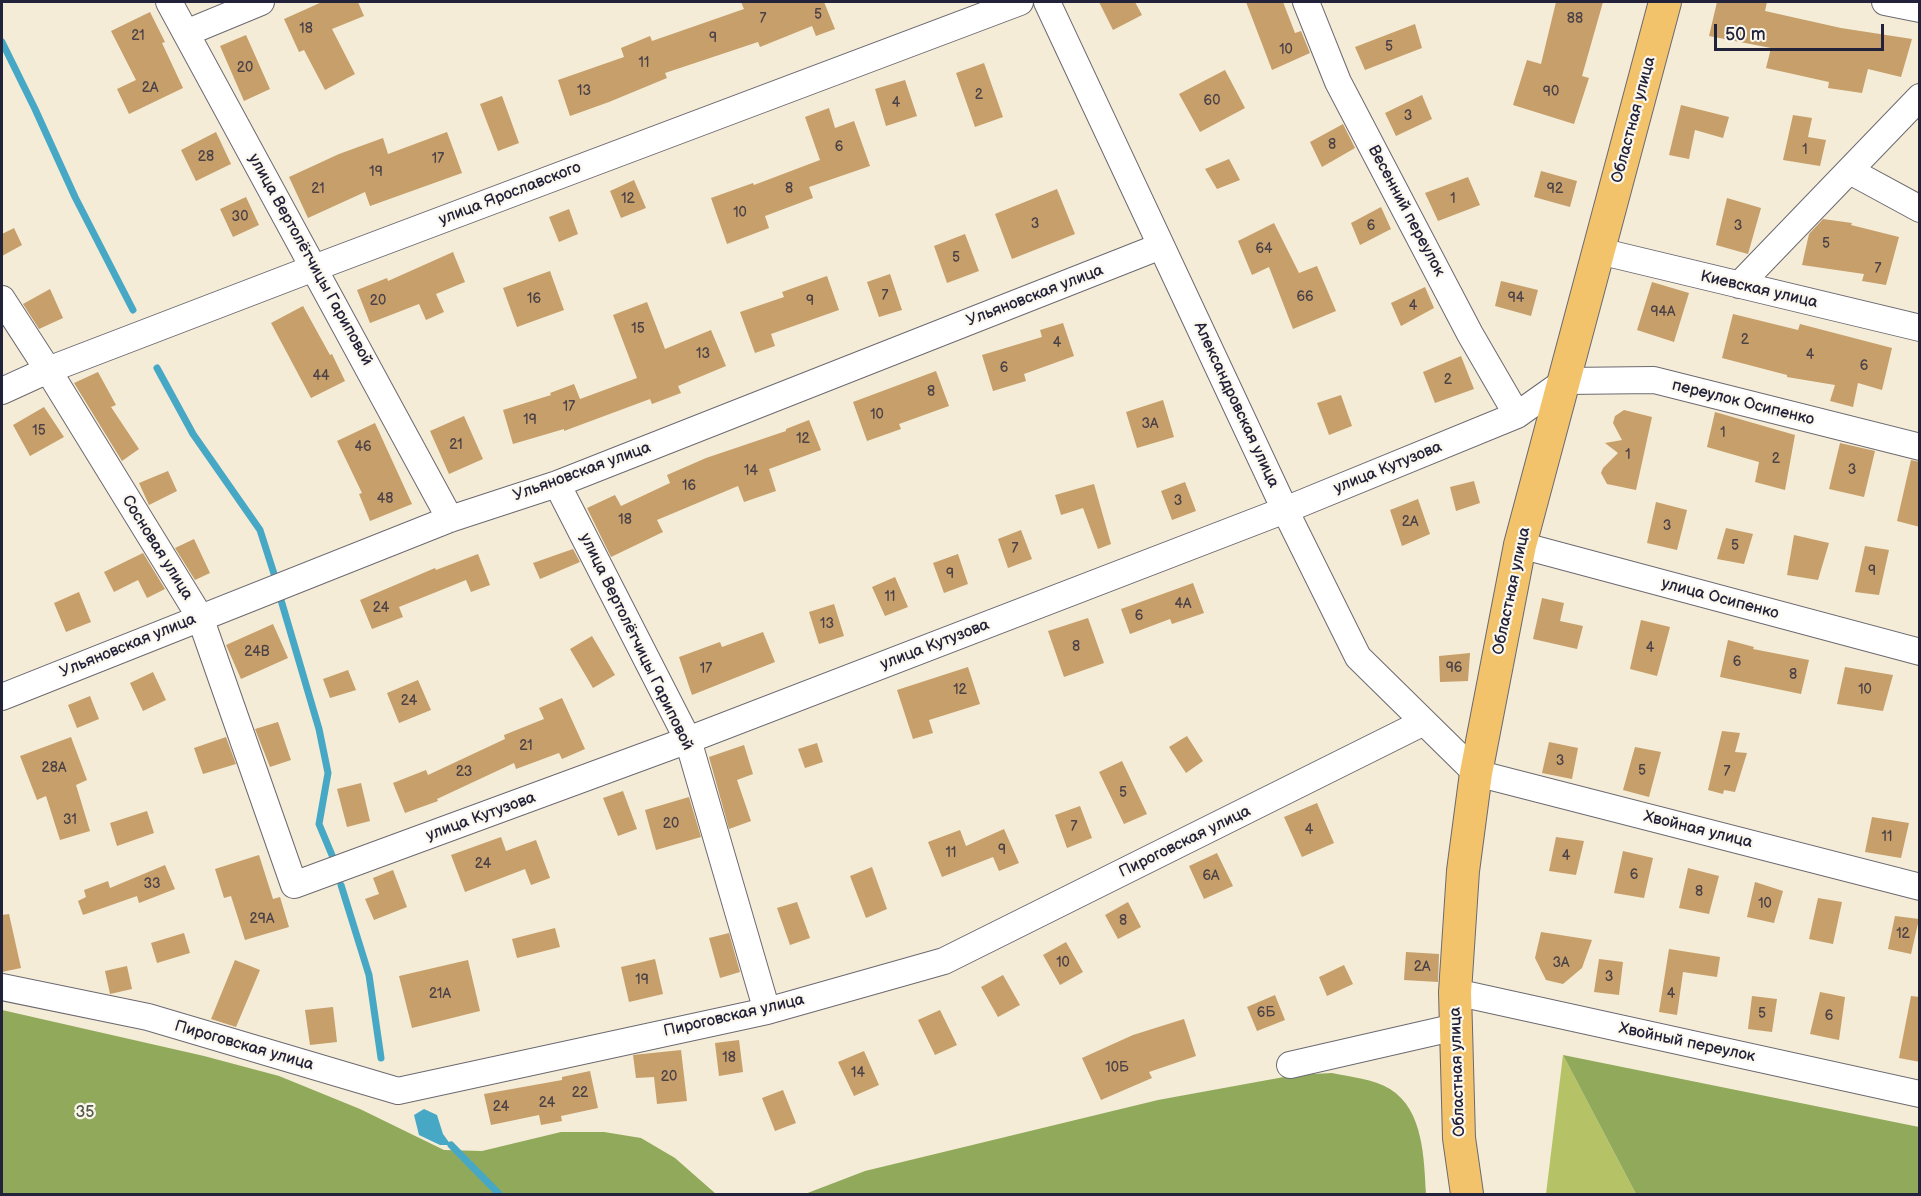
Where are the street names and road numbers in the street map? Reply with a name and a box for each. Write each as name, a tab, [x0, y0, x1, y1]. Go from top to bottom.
street label: Областная улица	[1608, 55, 1660, 185]
street label: Весенний переулок	[1363, 142, 1449, 280]
street label: улица Вертолётчицы Гариповой	[244, 151, 376, 369]
street label: улица Ярославского	[436, 158, 584, 230]
street label: Ульяновская улица	[964, 261, 1106, 331]
street label: Киевская улица	[1699, 267, 1819, 313]
street label: Александровская улица	[1189, 319, 1283, 491]
street label: переулок Осипенко	[1670, 376, 1816, 430]
street label: Ульяновская улица	[511, 438, 653, 506]
street label: улица Кутузова	[1331, 438, 1445, 498]
street label: Сосновая улица	[117, 492, 197, 604]
street label: Областная улица	[1489, 525, 1535, 657]
street label: улица Вертолётчицы Гариповой	[575, 530, 697, 754]
street label: улица Осипенко	[1659, 574, 1781, 624]
street label: Ульяновская улица	[57, 610, 199, 682]
street label: улица Кутузова	[878, 615, 992, 675]
street label: улица Кутузова	[424, 788, 538, 846]
street label: Пироговская улица	[1116, 802, 1254, 882]
street label: Хвойная улица	[1642, 807, 1754, 853]
street label: Пироговская улица	[662, 990, 806, 1042]
street label: Областная улица	[1446, 1007, 1470, 1137]
street label: Пироговская улица	[172, 1017, 316, 1075]
street label: Хвойный переулок	[1617, 1019, 1757, 1067]

